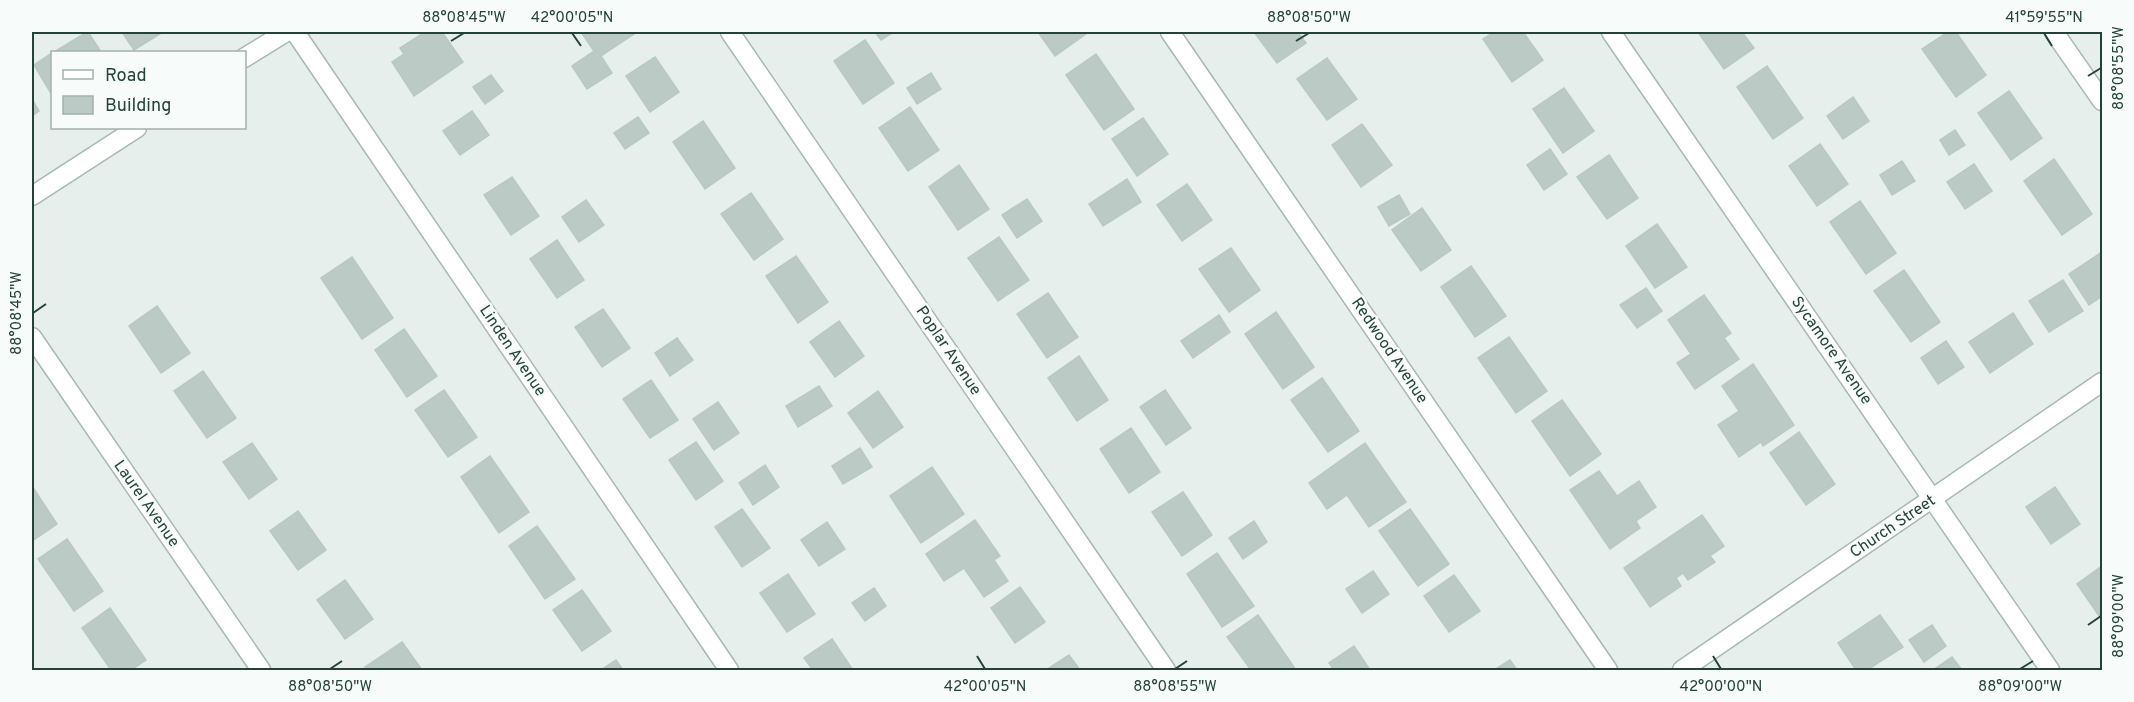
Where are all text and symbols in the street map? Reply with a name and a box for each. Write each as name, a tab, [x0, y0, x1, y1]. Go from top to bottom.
text: 88°08'45"W	[422, 9, 506, 28]
text: 42°00'05"N	[531, 9, 613, 28]
text: 88°08'50"W	[1267, 9, 1351, 28]
text: 41°59'55"N	[2005, 9, 2083, 28]
text: 88°08'55"W	[2110, 26, 2129, 110]
legend	[51, 51, 246, 129]
text: Road	[105, 65, 147, 88]
text: Building	[105, 95, 171, 118]
text: 88°08'45"W	[8, 271, 27, 355]
street label: Sycamore Avenue	[1786, 293, 1876, 409]
street label: Redwood Avenue	[1346, 294, 1432, 408]
street label: Linden Avenue	[474, 302, 550, 400]
street label: Poplar Avenue	[911, 302, 985, 400]
street label: Laurel Avenue	[109, 457, 183, 551]
street label: Church Street	[1846, 491, 1940, 563]
text: 88°09'00"W	[2110, 574, 2129, 658]
text: 88°08'50"W	[288, 678, 372, 697]
text: 42°00'05"N	[944, 678, 1026, 697]
text: 88°08'55"W	[1133, 678, 1217, 697]
text: 42°00'00"N	[1680, 678, 1762, 697]
text: 88°09'00"W	[1978, 678, 2062, 697]

